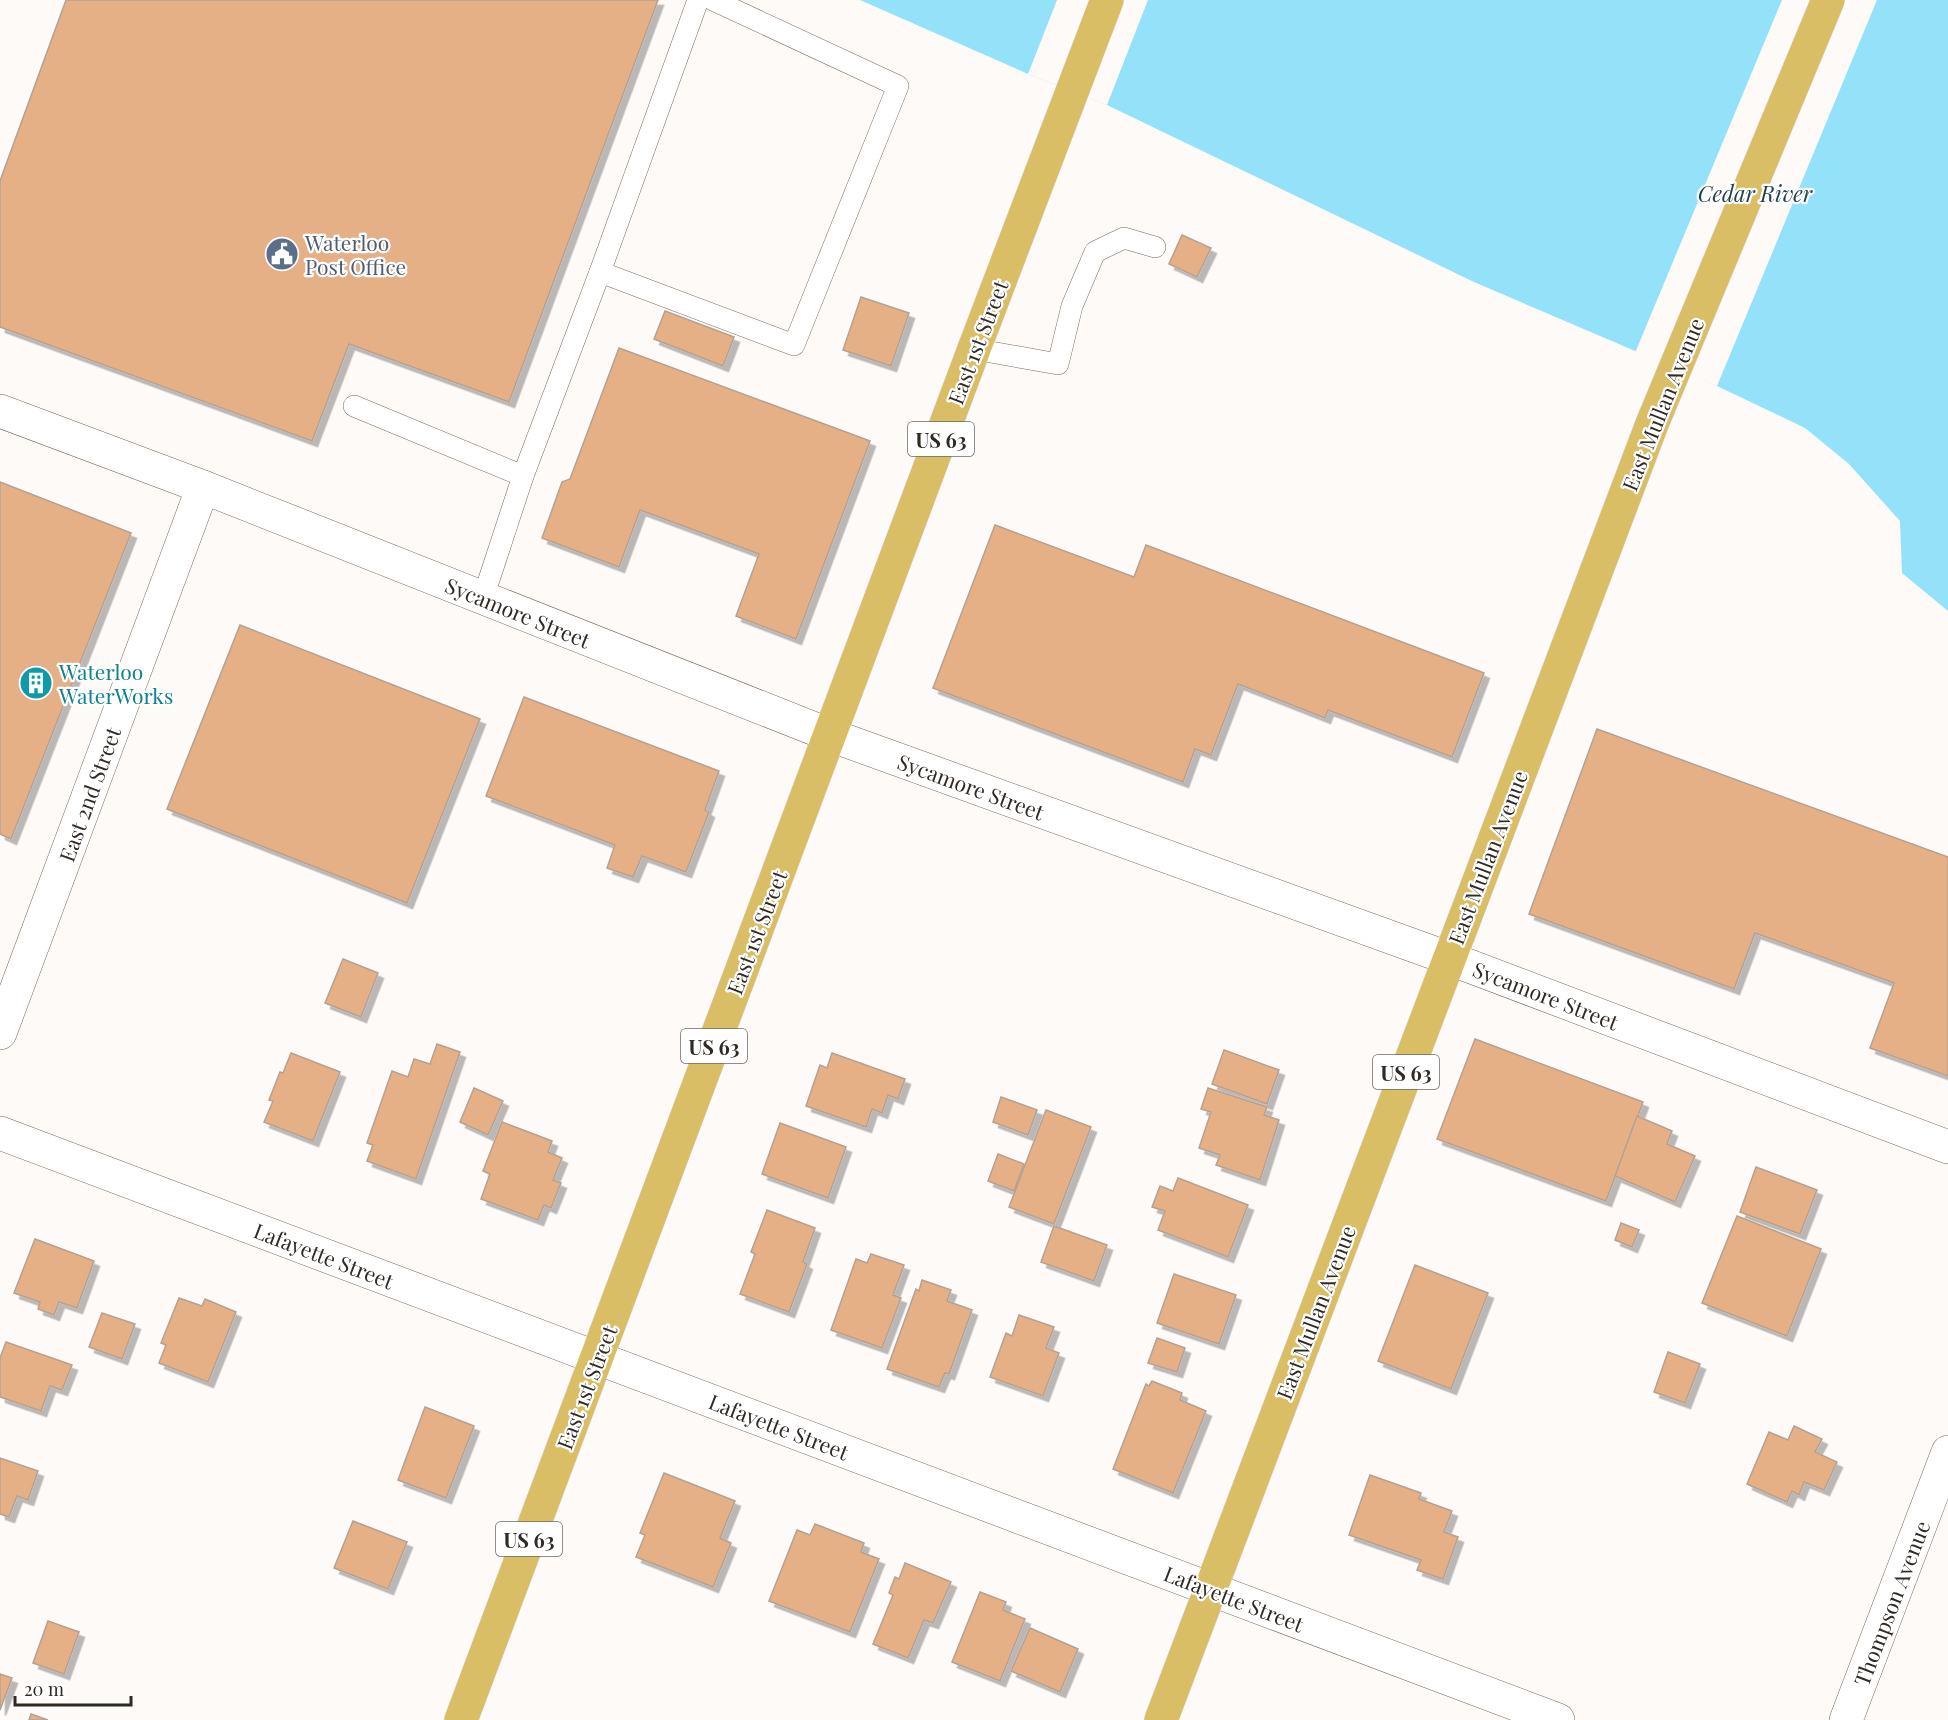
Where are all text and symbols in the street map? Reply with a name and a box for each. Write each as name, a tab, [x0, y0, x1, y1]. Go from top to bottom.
water label: Cedar River	[1698, 178, 1813, 208]
place label: Waterloo Post Office	[304, 228, 406, 280]
public building icon: Waterloo Post Office	[264, 236, 300, 272]
street label: East 1st Street	[940, 275, 1014, 408]
street label: East Mullan Avenue	[1615, 313, 1709, 495]
road number: US 63	[908, 422, 974, 456]
street label: Sycamore Street	[441, 570, 595, 654]
place label: Waterloo WaterWorks	[58, 657, 173, 709]
building icon: Waterloo WaterWorks	[18, 665, 54, 701]
street label: East 2nd Street	[52, 722, 127, 865]
street label: Sycamore Street	[894, 747, 1049, 826]
street label: East Mullan Avenue	[1441, 766, 1533, 948]
street label: East 1st Street	[719, 865, 793, 998]
street label: Sycamore Street	[1469, 954, 1623, 1036]
road number: US 63	[681, 1029, 747, 1063]
road number: US 63	[1373, 1055, 1439, 1089]
street label: Lafayette Street	[250, 1216, 398, 1295]
street label: East Mullan Avenue	[1269, 1221, 1361, 1403]
street label: East 1st Street	[549, 1320, 623, 1453]
street label: Lafayette Street	[705, 1387, 853, 1466]
street label: Thompson Avenue	[1847, 1516, 1935, 1690]
road number: US 63	[496, 1522, 562, 1556]
street label: Lafayette Street	[1160, 1559, 1308, 1638]
scale bar	[15, 1669, 130, 1707]
text: 20 m	[24, 1677, 64, 1701]

